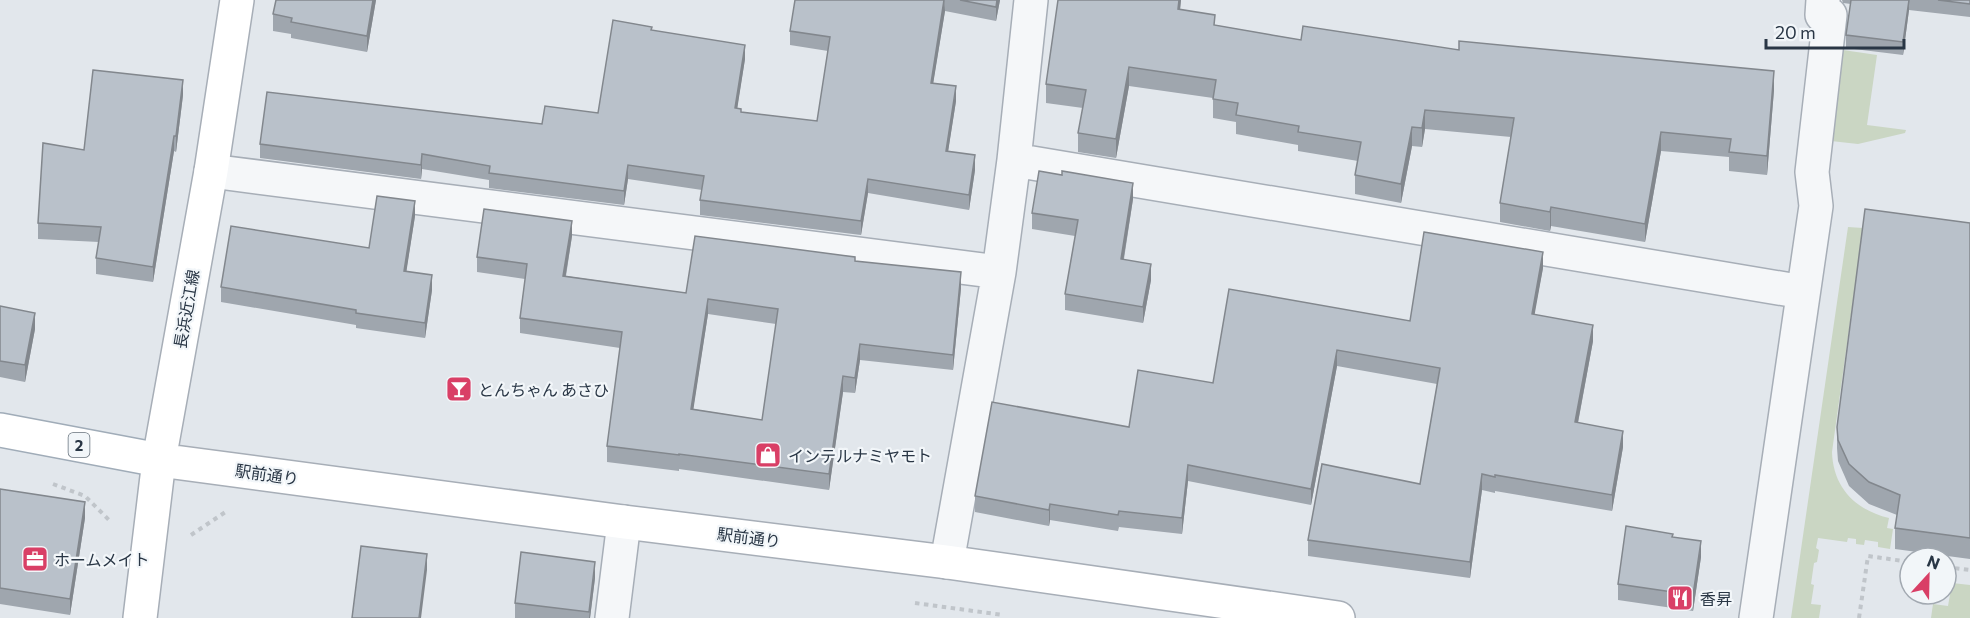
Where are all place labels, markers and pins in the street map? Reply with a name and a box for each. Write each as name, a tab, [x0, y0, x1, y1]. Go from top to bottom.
bar icon: とんちゃん あさひ	[444, 374, 474, 404]
place label: とんちゃん あさひ	[478, 380, 609, 399]
shop icon: インテルナミヤモト	[753, 440, 783, 470]
place label: インテルナミヤモト	[788, 446, 932, 465]
office icon: ホームメイト	[20, 544, 50, 574]
place label: ホームメイト	[54, 550, 150, 569]
restaurant icon: 香昇	[1665, 583, 1695, 613]
place label: 香昇	[1700, 589, 1732, 608]

